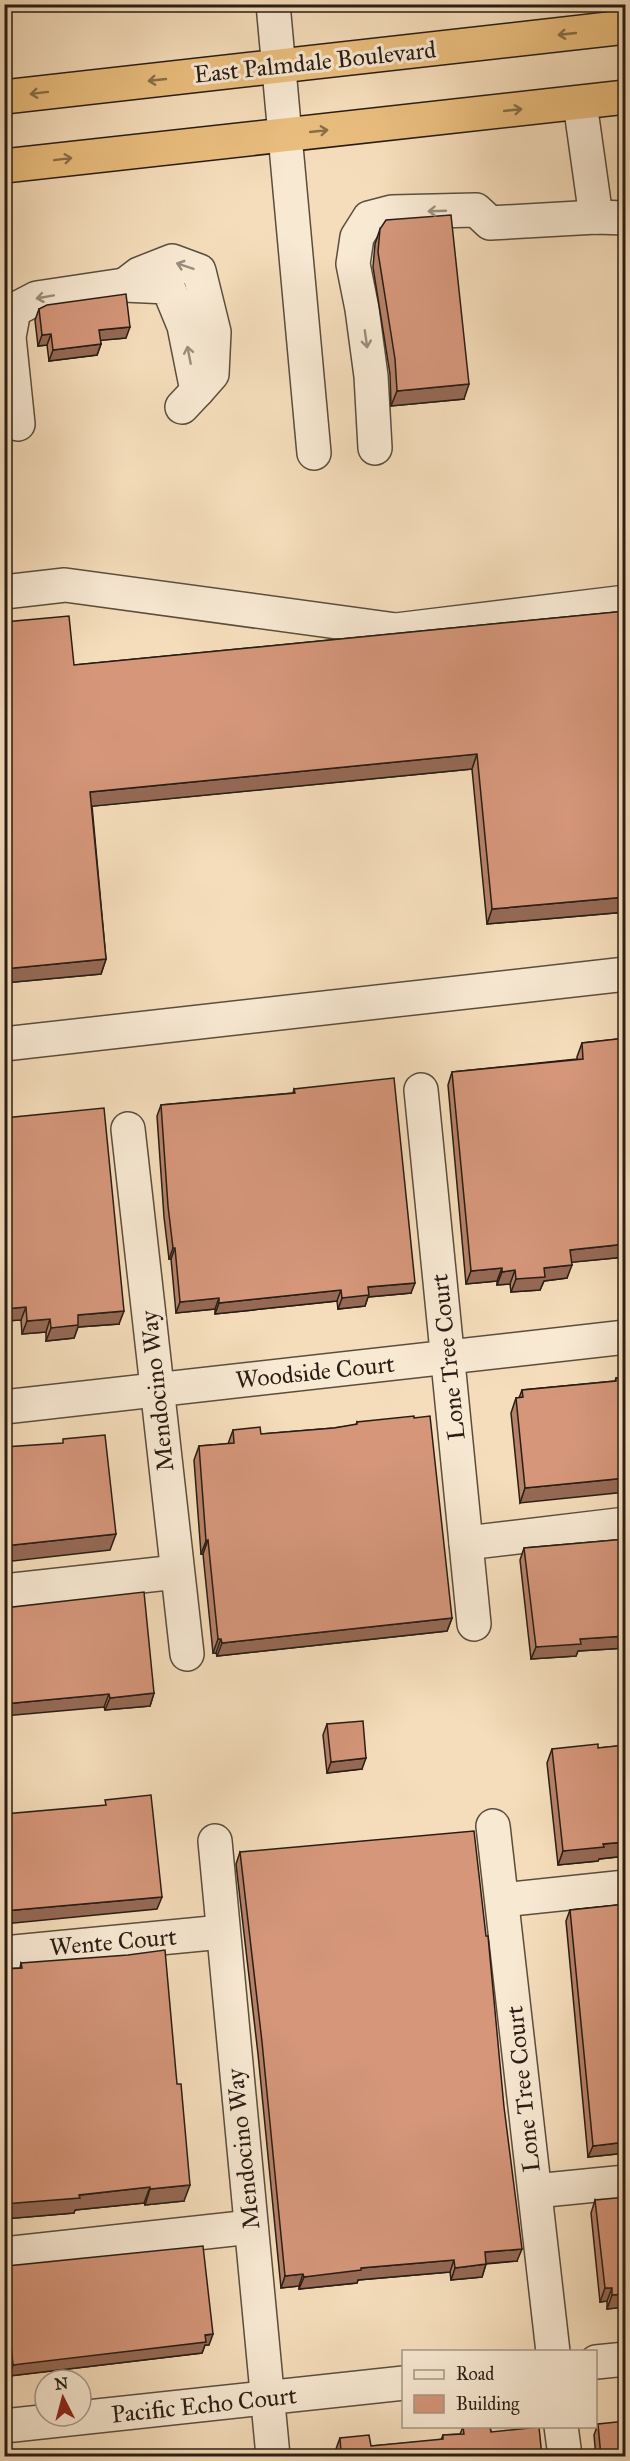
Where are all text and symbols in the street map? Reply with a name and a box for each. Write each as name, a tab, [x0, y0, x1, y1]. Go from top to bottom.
one-way arrow	[558, 28, 578, 39]
street label: East Palmdale Boulevard	[192, 34, 438, 90]
one-way arrow	[148, 75, 168, 86]
one-way arrow	[30, 88, 50, 99]
one-way arrow	[502, 104, 522, 115]
one-way arrow	[309, 125, 328, 136]
one-way arrow	[52, 154, 72, 165]
one-way arrow	[427, 205, 447, 217]
one-way arrow	[176, 260, 195, 271]
one-way arrow	[36, 292, 56, 303]
one-way arrow	[361, 329, 372, 348]
one-way arrow	[183, 345, 194, 365]
street label: Lone Tree Court	[424, 1272, 472, 1442]
street label: Mendocino Way	[134, 1308, 180, 1473]
street label: Woodside Court	[234, 1349, 397, 1395]
street label: Wente Court	[48, 1921, 178, 1962]
street label: Lone Tree Court	[499, 2004, 547, 2174]
street label: Mendocino Way	[220, 2066, 266, 2231]
legend	[402, 2350, 597, 2428]
text: Road	[456, 2363, 494, 2385]
north arrow	[33, 2368, 93, 2428]
text: N	[54, 2373, 70, 2394]
street label: Pacific Echo Court	[110, 2380, 299, 2430]
text: Building	[456, 2393, 520, 2416]

